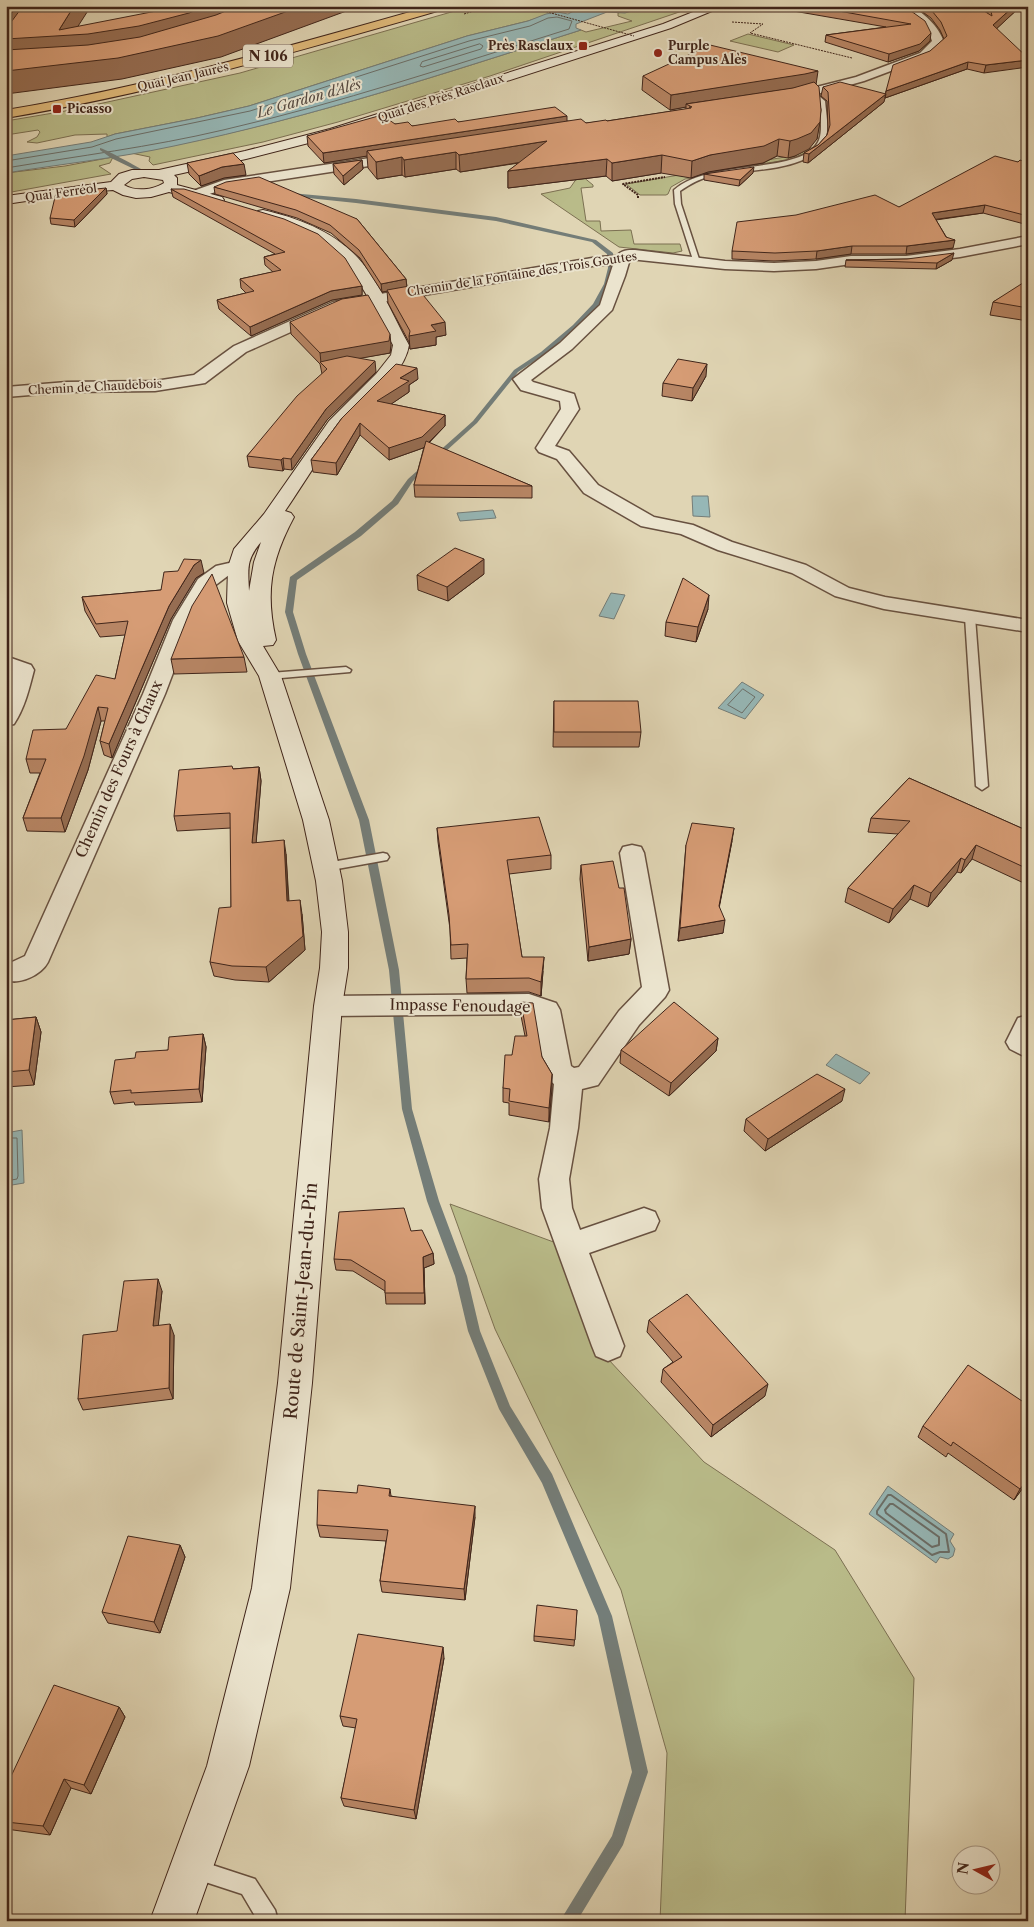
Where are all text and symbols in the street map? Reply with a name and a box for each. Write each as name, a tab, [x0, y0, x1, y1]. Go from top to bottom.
place label: Près Rasclaux	[488, 38, 573, 53]
place label: Purple Campus Alès	[668, 38, 747, 67]
marker: Près Rasclaux	[577, 40, 589, 52]
road number: N 106	[243, 44, 293, 68]
marker: Purple Campus Alès	[652, 47, 664, 59]
street label: Quai Jean Jaurès	[136, 59, 230, 94]
street label: Quai des Près Rasclaux	[376, 70, 506, 125]
water label: Le Gardon d'Alès	[254, 74, 364, 122]
place label: Picasso	[67, 101, 112, 116]
marker: Picasso	[51, 103, 63, 115]
street label: Quai Ferréol	[24, 180, 98, 205]
street label: Chemin de la Fontaine des Trois Gouttes	[406, 248, 638, 299]
street label: Chemin de Chaudebois	[28, 375, 162, 398]
street label: Chemin des Fours à Chaux	[71, 677, 166, 861]
street label: Impasse Fenoudage	[389, 995, 531, 1016]
street label: Route de Saint-Jean-du-Pin	[280, 1182, 322, 1420]
north arrow	[952, 1844, 1002, 1894]
text: N	[953, 1861, 973, 1875]

